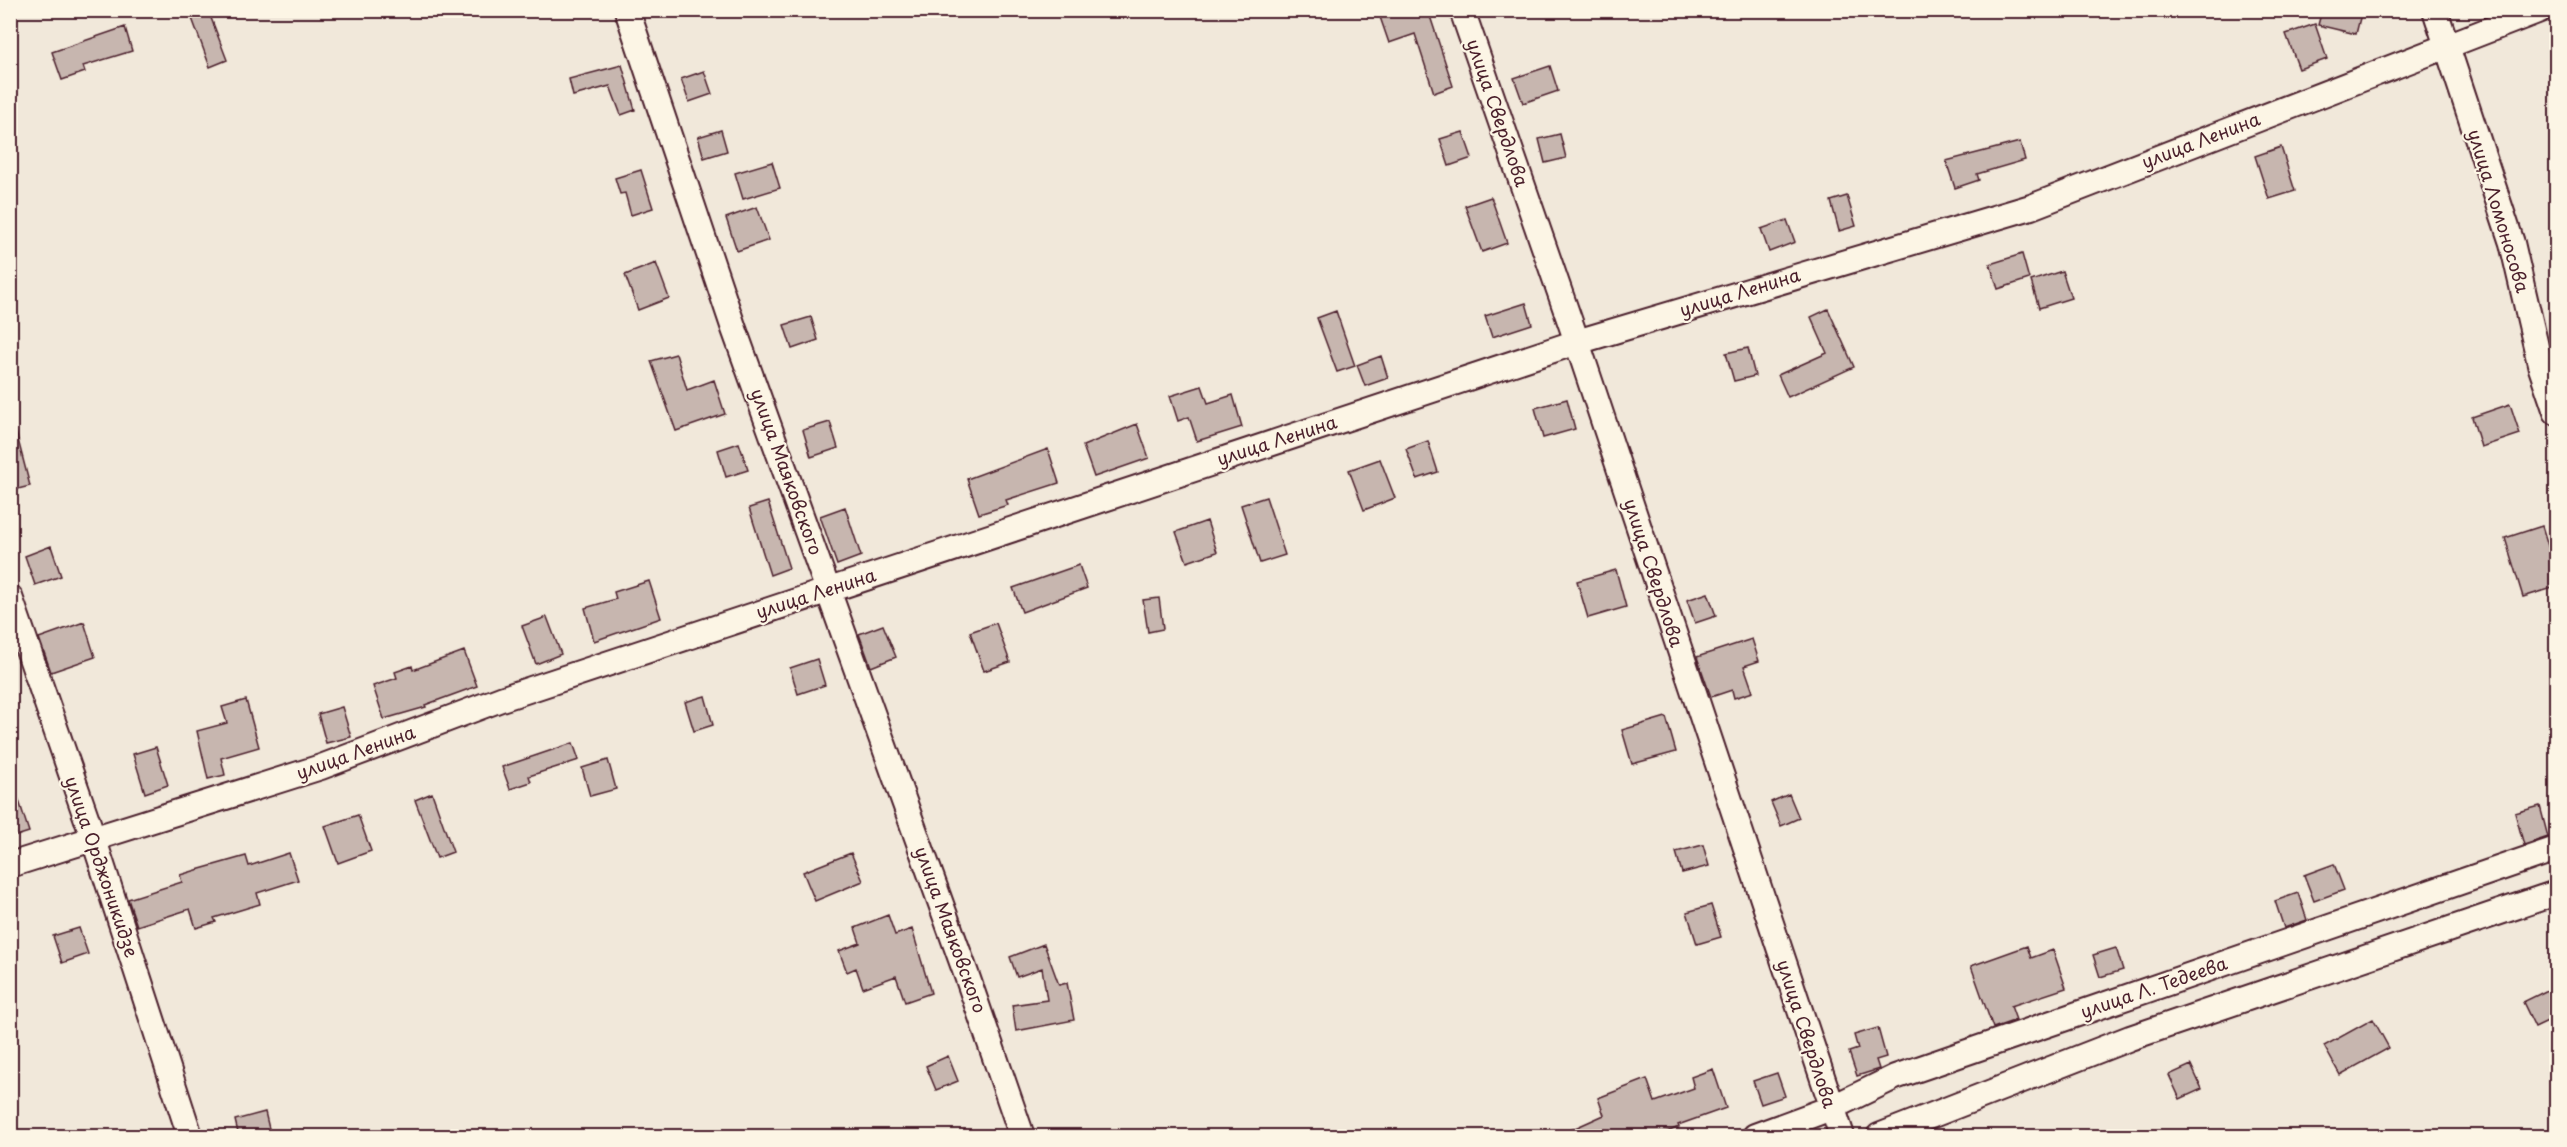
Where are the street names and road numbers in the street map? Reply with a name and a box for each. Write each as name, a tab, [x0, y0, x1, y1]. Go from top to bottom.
street label: улица Свердлова	[1460, 35, 1537, 191]
street label: улица Ленина	[2137, 104, 2264, 175]
street label: улица Ломоносова	[2462, 126, 2537, 296]
street label: улица Ленина	[1676, 260, 1804, 323]
street label: улица Маяковского	[745, 384, 830, 559]
street label: улица Ленина	[1213, 407, 1341, 472]
street label: улица Свердлова	[1618, 495, 1691, 651]
street label: улица Ленина	[752, 560, 880, 625]
street label: улица Ленина	[292, 717, 419, 786]
street label: улица Орджоникидзе	[59, 772, 146, 961]
street label: улица Маяковского	[909, 842, 994, 1017]
street label: улица Л. Тедеева	[2077, 949, 2231, 1024]
street label: улица Свердлова	[1771, 956, 1844, 1112]

